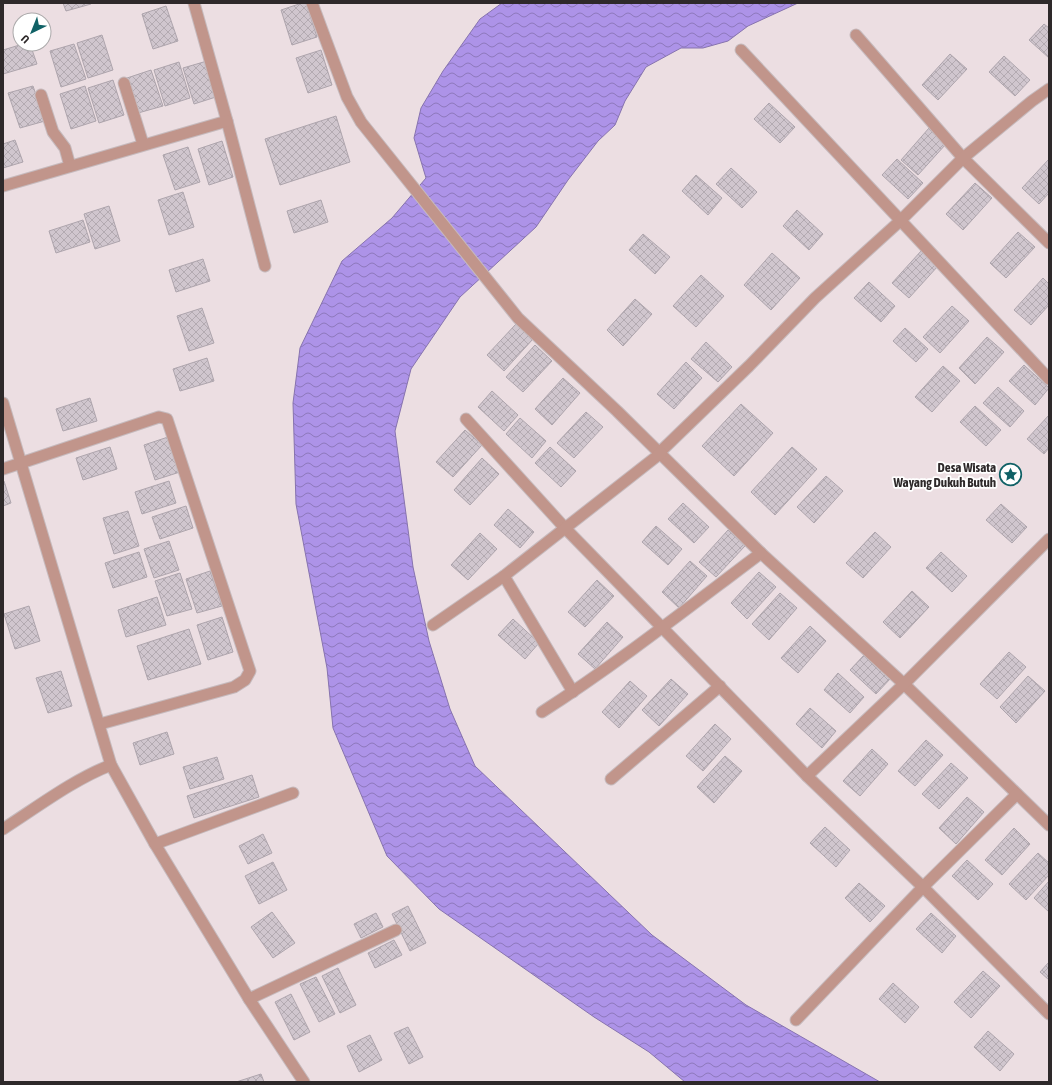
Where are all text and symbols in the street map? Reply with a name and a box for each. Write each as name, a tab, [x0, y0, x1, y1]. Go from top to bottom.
north arrow	[12, 12, 52, 52]
text: U	[19, 33, 32, 46]
place label: Desa Wisata Wayang Dukuh Butuh	[893, 460, 996, 490]
place icon: Desa Wisata Wayang Dukuh Butuh	[998, 461, 1024, 487]

